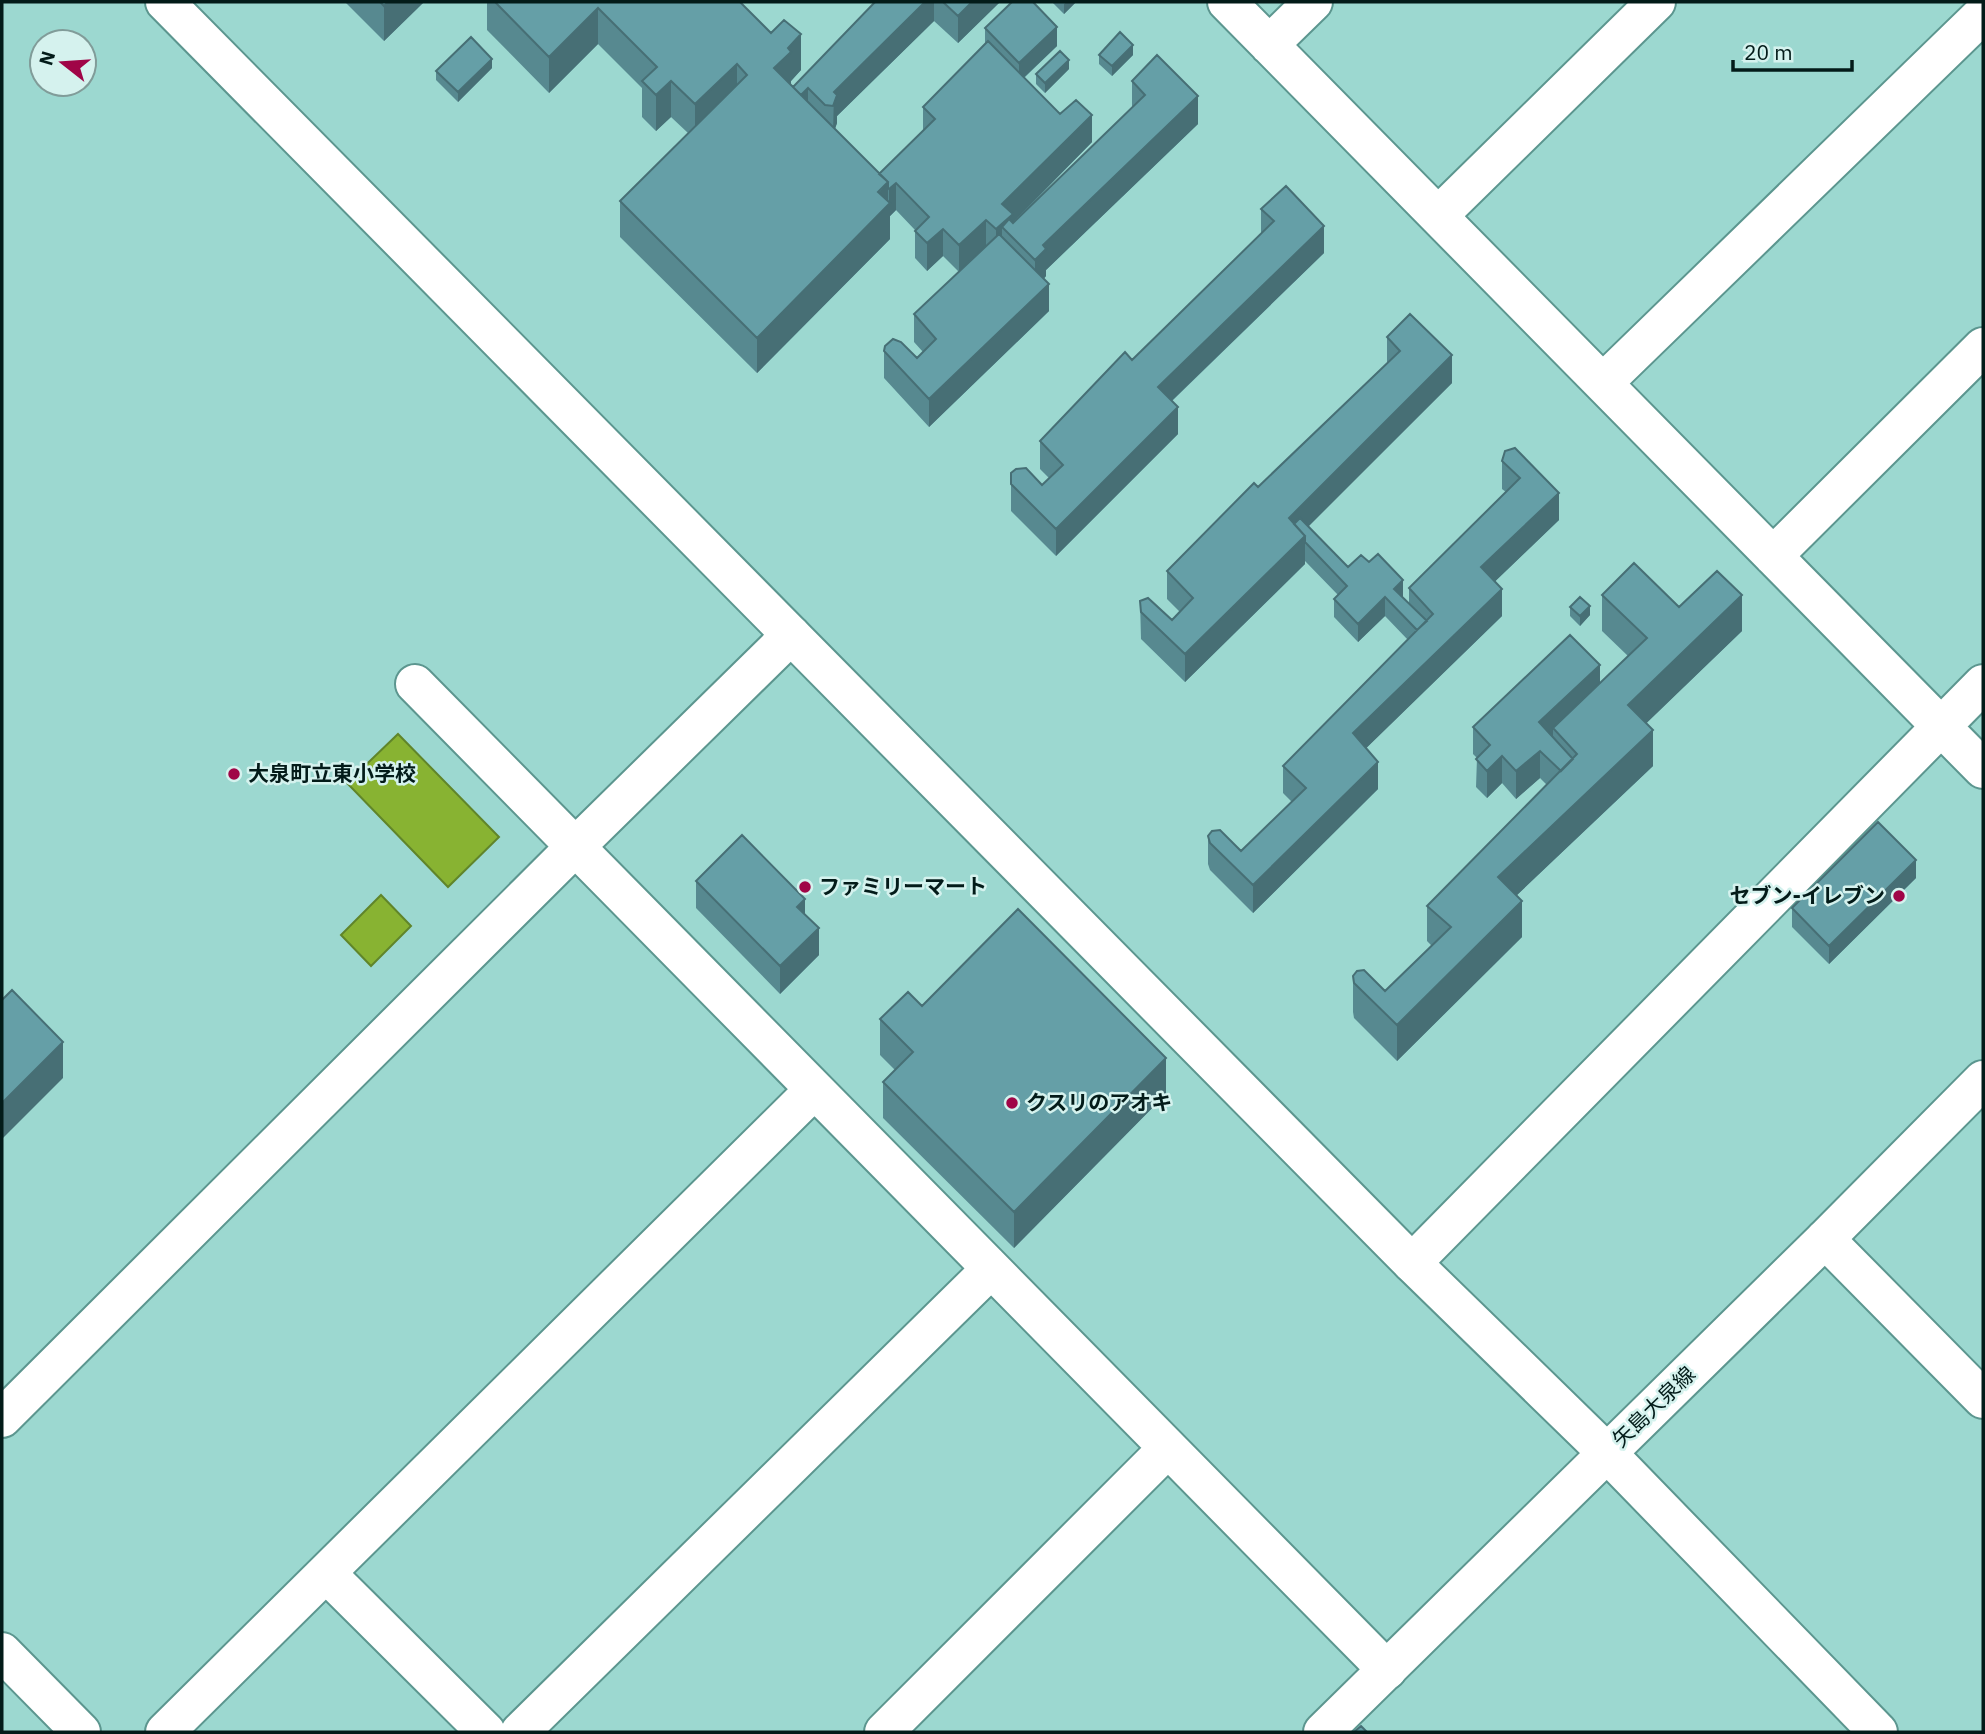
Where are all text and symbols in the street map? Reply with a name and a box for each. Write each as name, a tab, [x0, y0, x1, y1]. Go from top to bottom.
north arrow	[28, 28, 98, 98]
scale bar	[1733, 28, 1852, 72]
text: 20 m	[1744, 38, 1793, 66]
text: N	[33, 48, 60, 68]
place label: 大泉町立東小学校	[248, 759, 416, 787]
marker: 大泉町立東小学校	[226, 766, 242, 782]
place label: ファミリーマート	[819, 872, 987, 900]
marker: ファミリーマート	[797, 879, 813, 895]
place label: セブン-イレブン	[1730, 881, 1885, 909]
marker: セブン-イレブン	[1891, 888, 1907, 904]
place label: クスリのアオキ	[1026, 1088, 1172, 1116]
marker: クスリのアオキ	[1004, 1095, 1020, 1111]
street label: 矢島大泉線	[1606, 1360, 1701, 1453]

